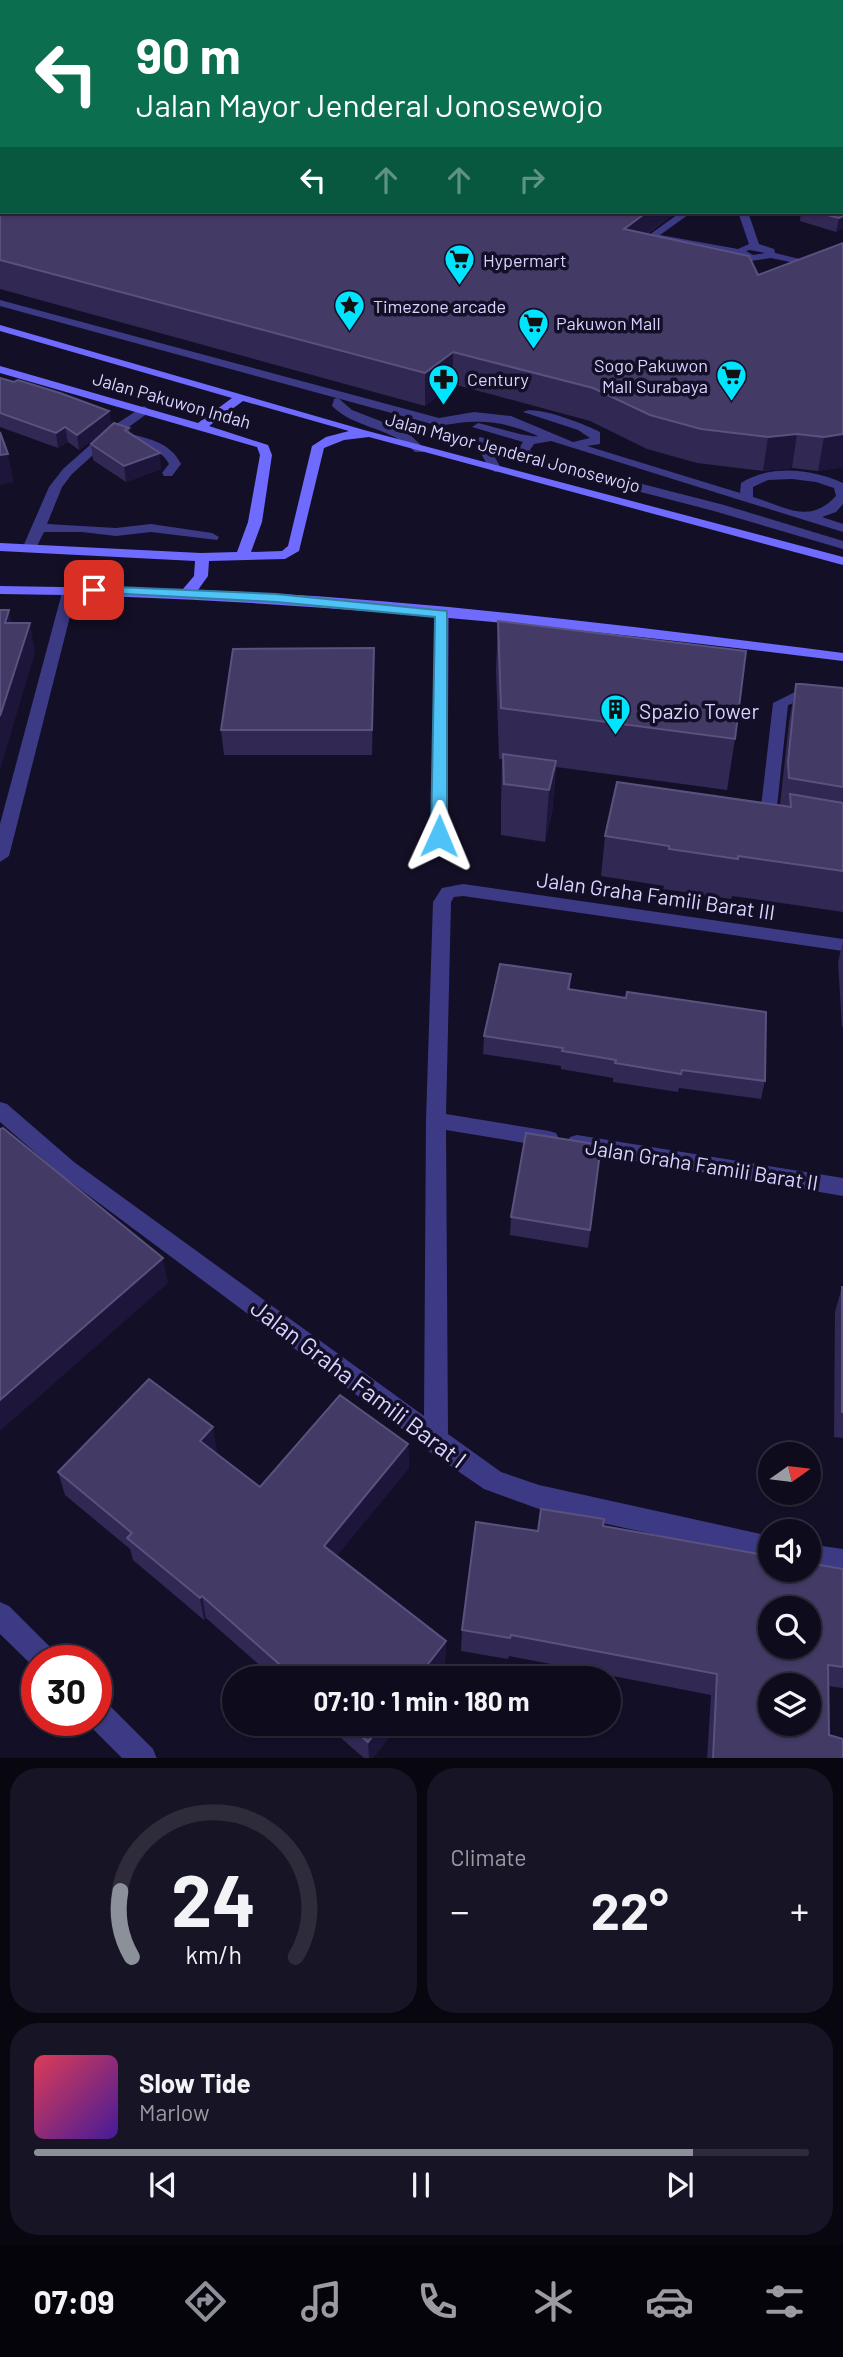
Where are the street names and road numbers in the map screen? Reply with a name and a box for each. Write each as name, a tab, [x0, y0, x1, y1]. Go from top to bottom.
street label: Jalan Pakuwon Indah	[90, 367, 254, 433]
street label: Jalan Mayor Jenderal Jonosewojo	[383, 407, 643, 497]
street label: Jalan Graha Famili Barat III	[535, 866, 777, 924]
street label: Jalan Graha Famili Barat II	[584, 1133, 820, 1195]
street label: Jalan Graha Famili Barat I	[245, 1292, 473, 1474]

